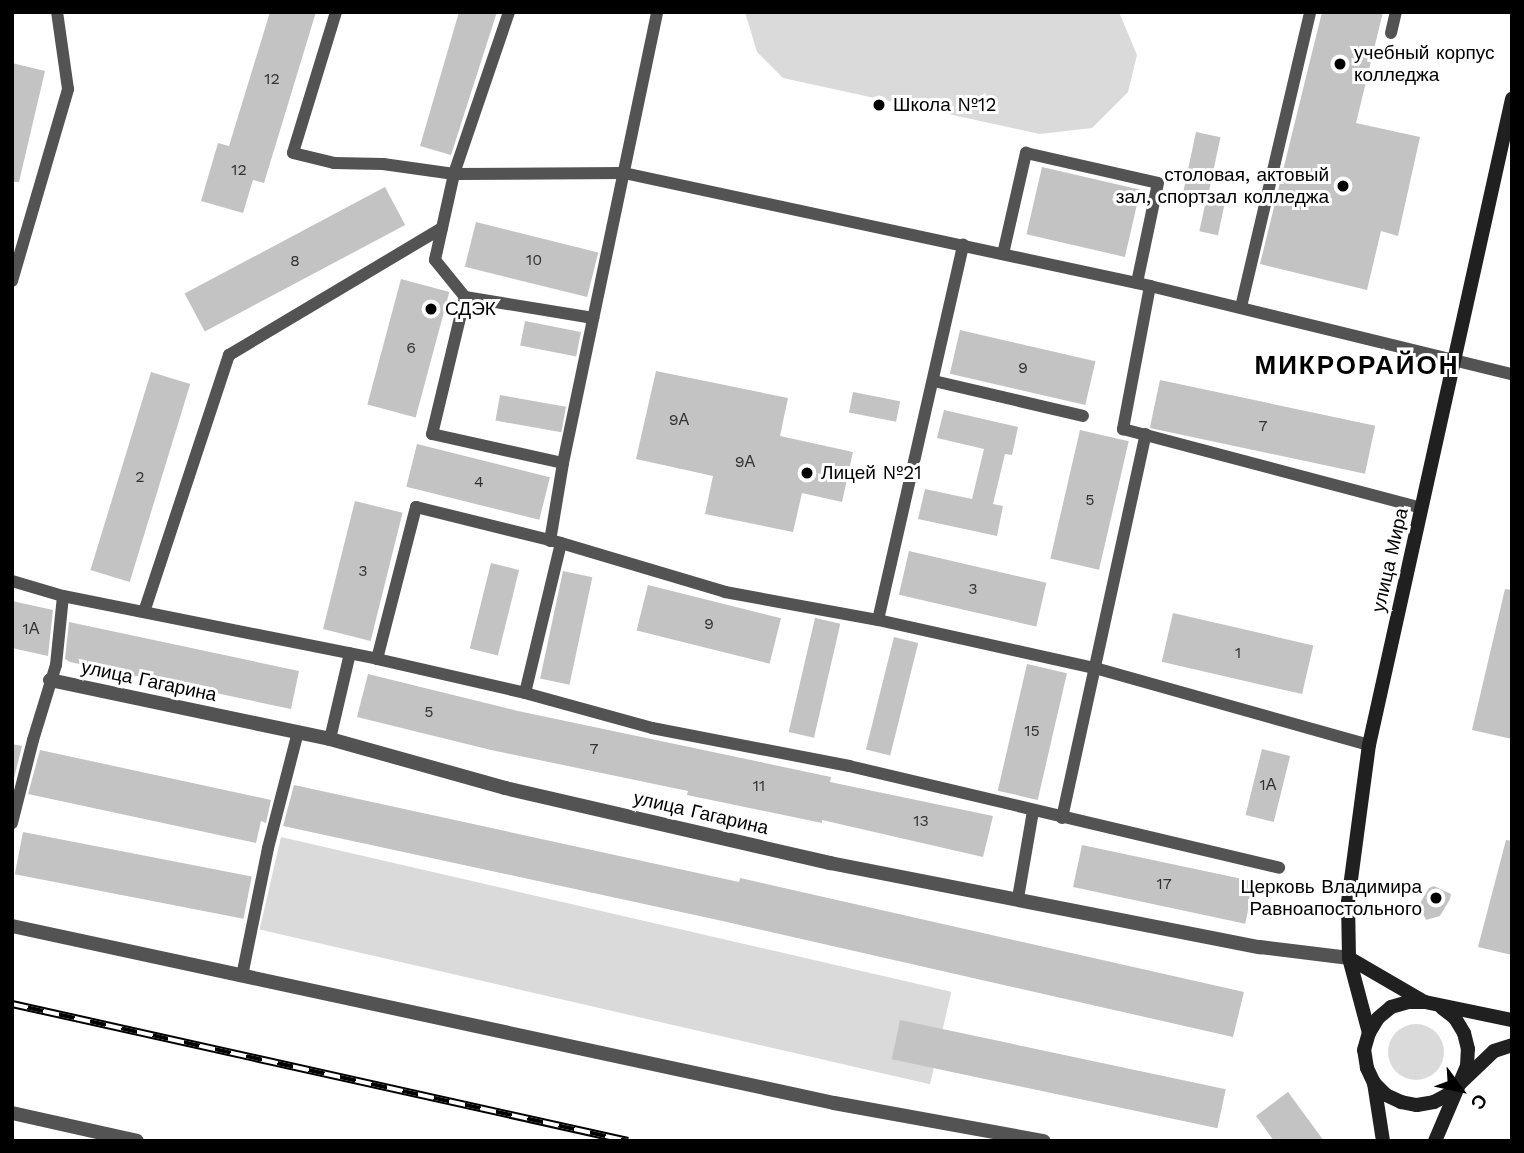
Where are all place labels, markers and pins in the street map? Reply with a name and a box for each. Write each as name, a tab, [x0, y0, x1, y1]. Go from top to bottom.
place label: учебный корпус колледжа	[1354, 42, 1495, 86]
marker: учебный корпус колледжа	[1332, 56, 1348, 72]
place label: Школа №12	[893, 94, 996, 116]
marker: Школа №12	[871, 97, 887, 113]
place label: столовая, актовый зал, спортзал колледжа	[1116, 164, 1329, 208]
marker: столовая, актовый зал, спортзал колледжа	[1335, 178, 1351, 194]
place label: СДЭК	[445, 298, 496, 320]
marker: СДЭК	[423, 301, 439, 317]
place label: Лицей №21	[821, 462, 922, 484]
marker: Лицей №21	[799, 465, 815, 481]
place label: Церковь Владимира Равноапостольного	[1240, 876, 1422, 920]
marker: Церковь Владимира Равноапостольного	[1428, 890, 1444, 906]

